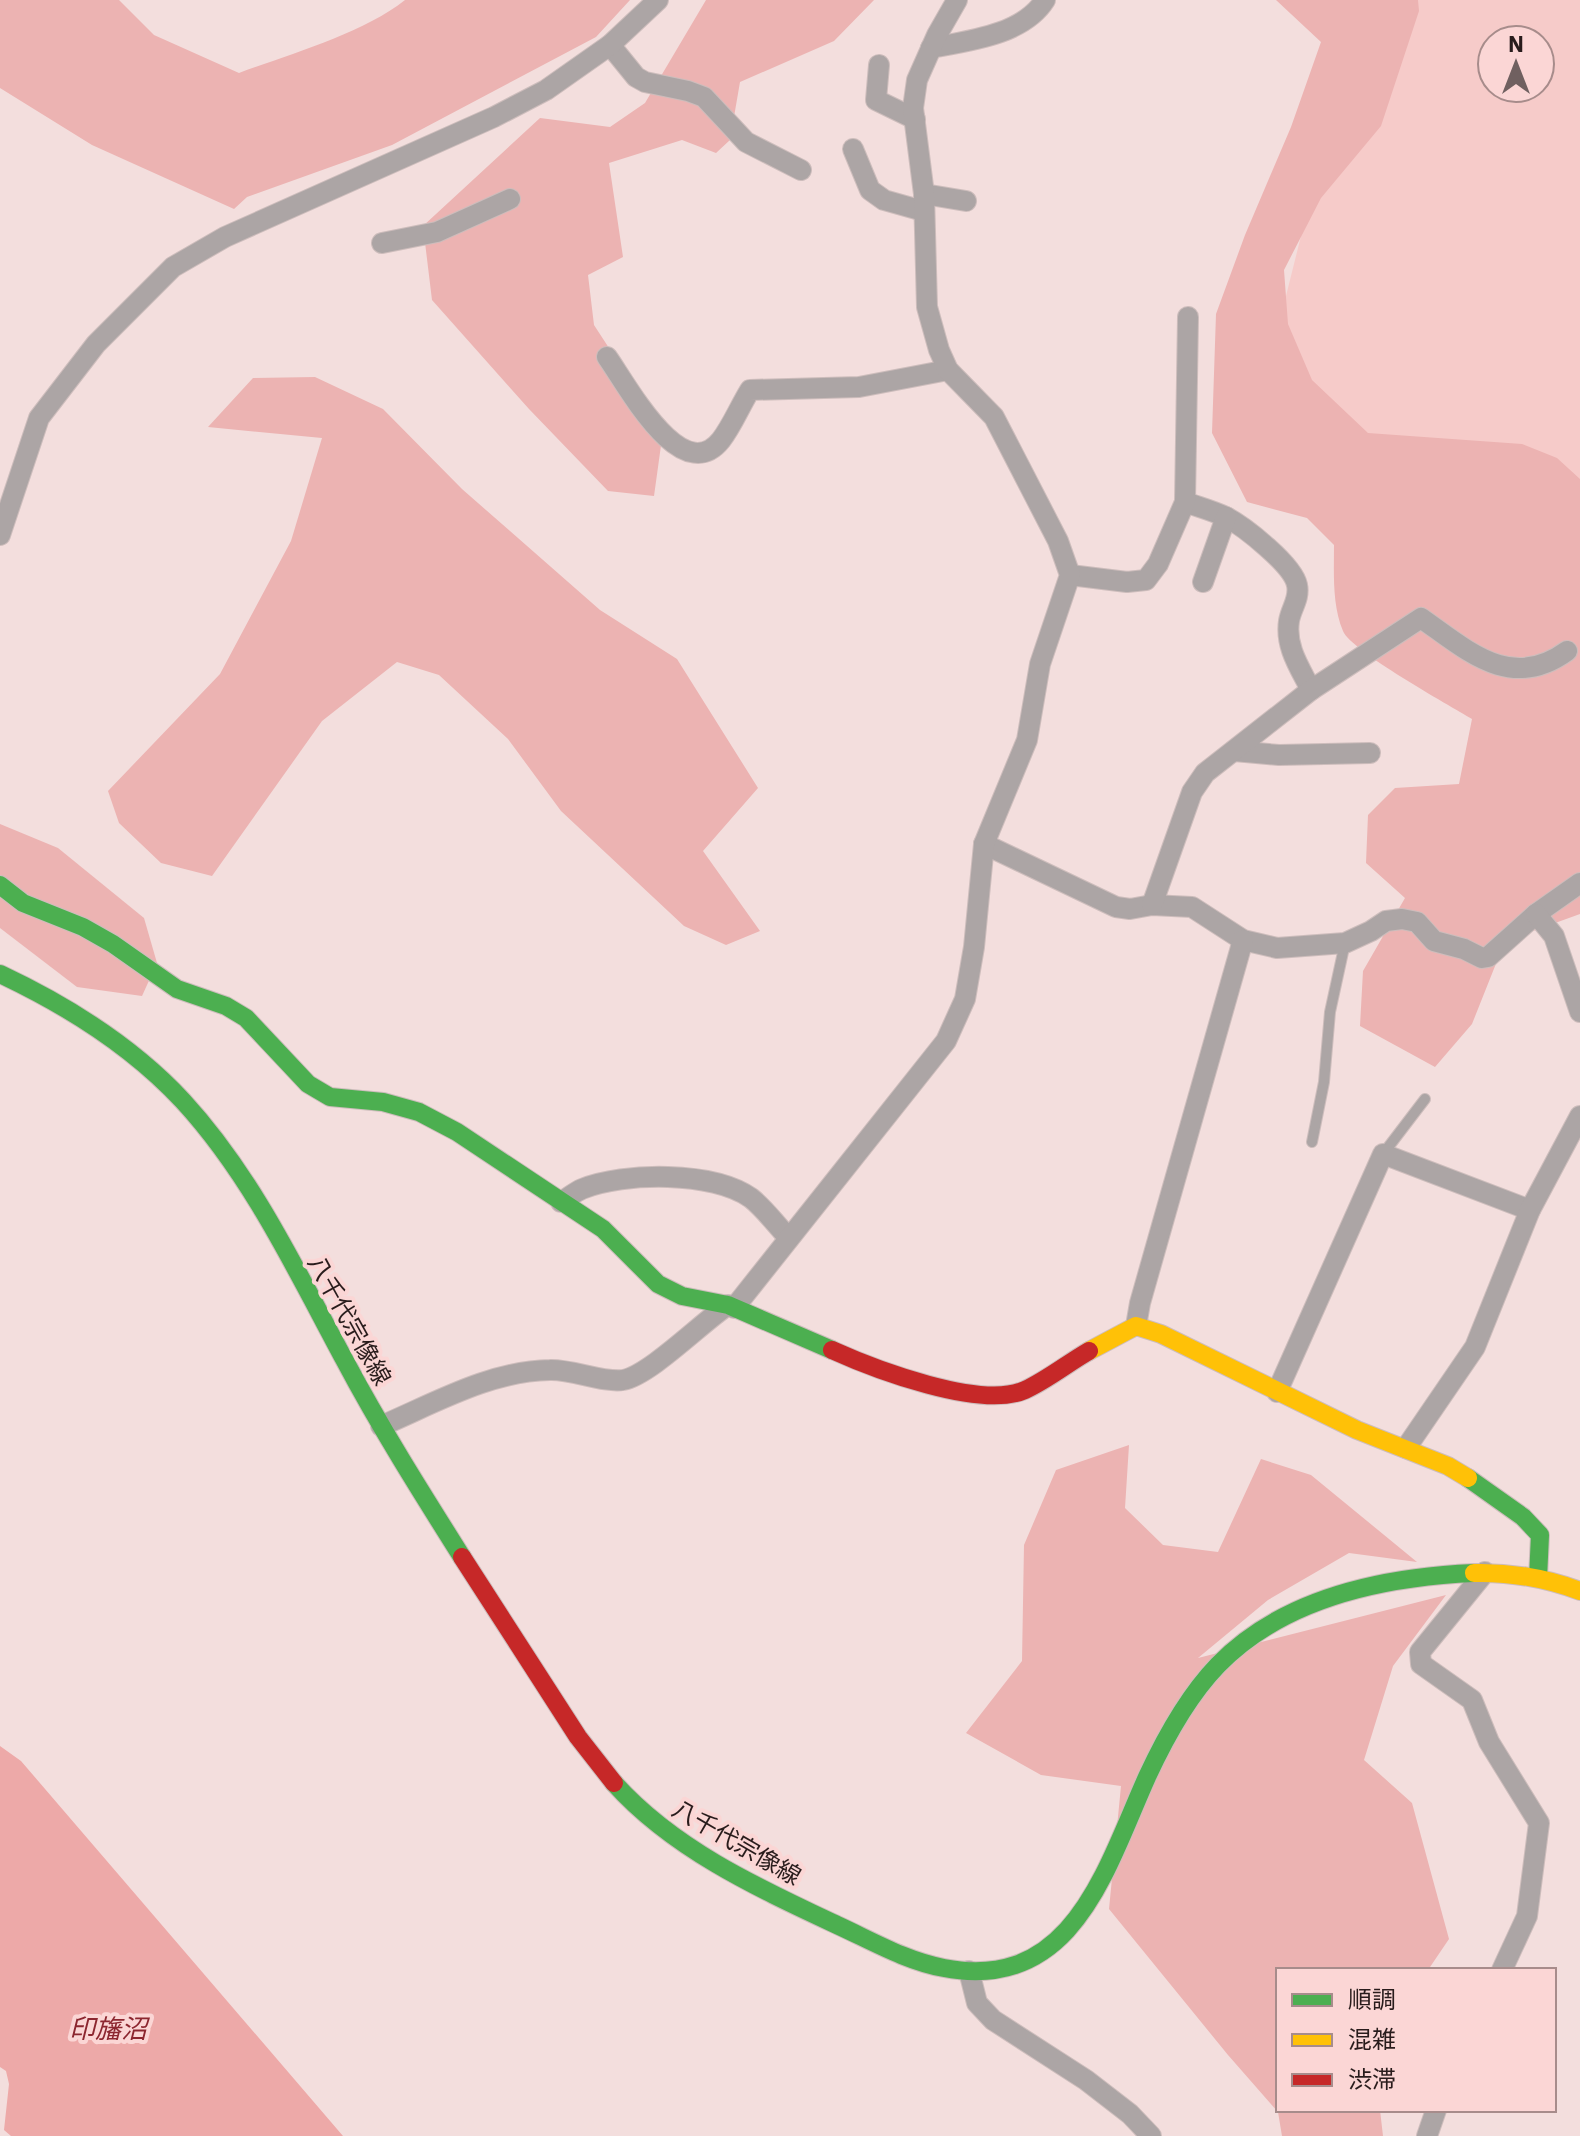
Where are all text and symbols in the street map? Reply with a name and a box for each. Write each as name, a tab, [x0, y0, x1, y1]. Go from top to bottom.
north arrow	[1476, 24, 1556, 104]
text: N	[1508, 29, 1524, 58]
street label: 八千代宗像線	[301, 1249, 399, 1391]
street label: 八千代宗像線	[667, 1792, 807, 1892]
legend	[1276, 1968, 1556, 2112]
text: 順調	[1348, 1983, 1396, 2015]
water label: 印旛沼	[69, 2011, 151, 2045]
text: 混雑	[1348, 2023, 1396, 2055]
text: 渋滞	[1348, 2063, 1396, 2095]

